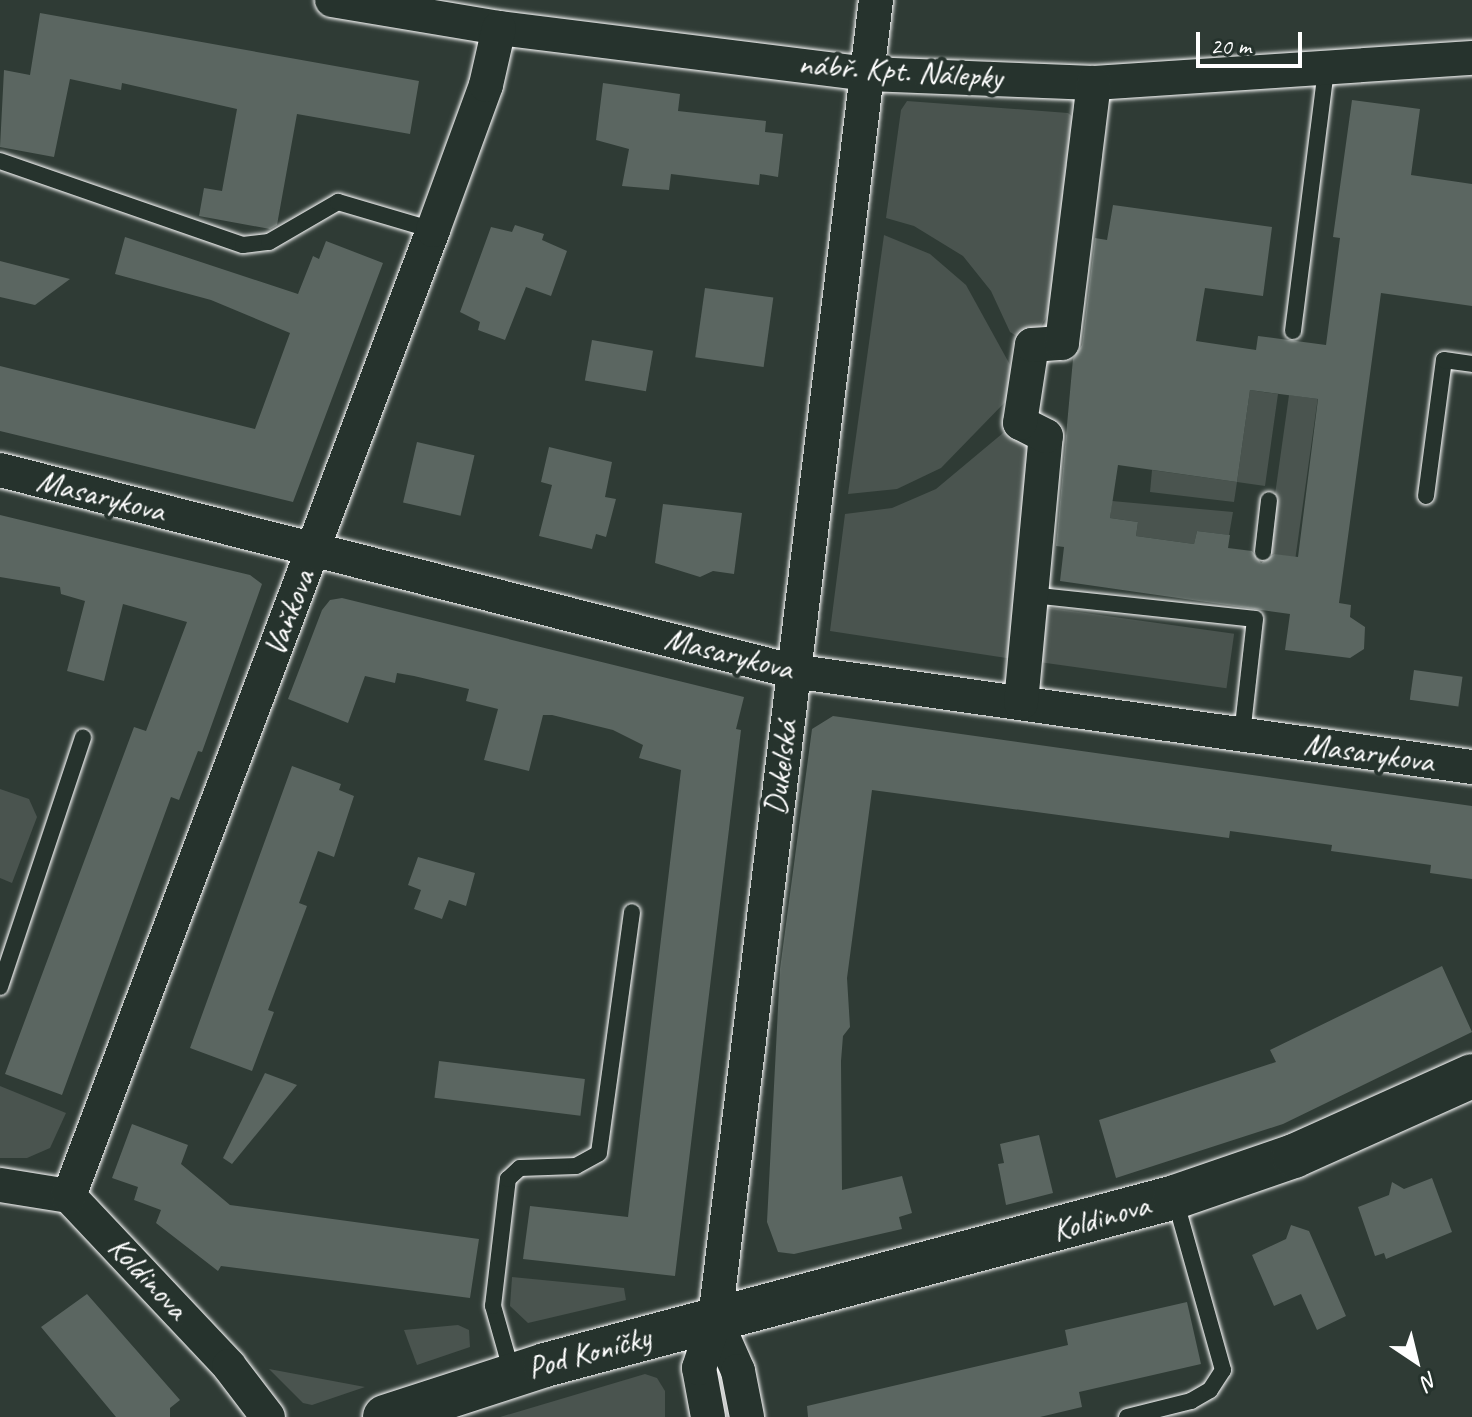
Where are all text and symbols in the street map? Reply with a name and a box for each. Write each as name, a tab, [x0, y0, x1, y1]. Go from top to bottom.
scale bar	[1200, 16, 1306, 66]
text: 20 m	[1210, 31, 1251, 61]
street label: nábř. Kpt. Nálepky	[797, 45, 1003, 97]
street label: Masarykova	[33, 462, 169, 530]
street label: Vaňkova	[255, 564, 323, 662]
street label: Masarykova	[661, 620, 797, 688]
street label: Dukelská	[756, 719, 806, 817]
street label: Masarykova	[1302, 725, 1436, 781]
street label: Koldinova	[1048, 1186, 1154, 1250]
street label: Koldinova	[100, 1229, 196, 1327]
street label: Pod Koníčky	[523, 1318, 655, 1388]
north arrow	[1376, 1321, 1456, 1401]
text: N	[1416, 1365, 1443, 1396]

